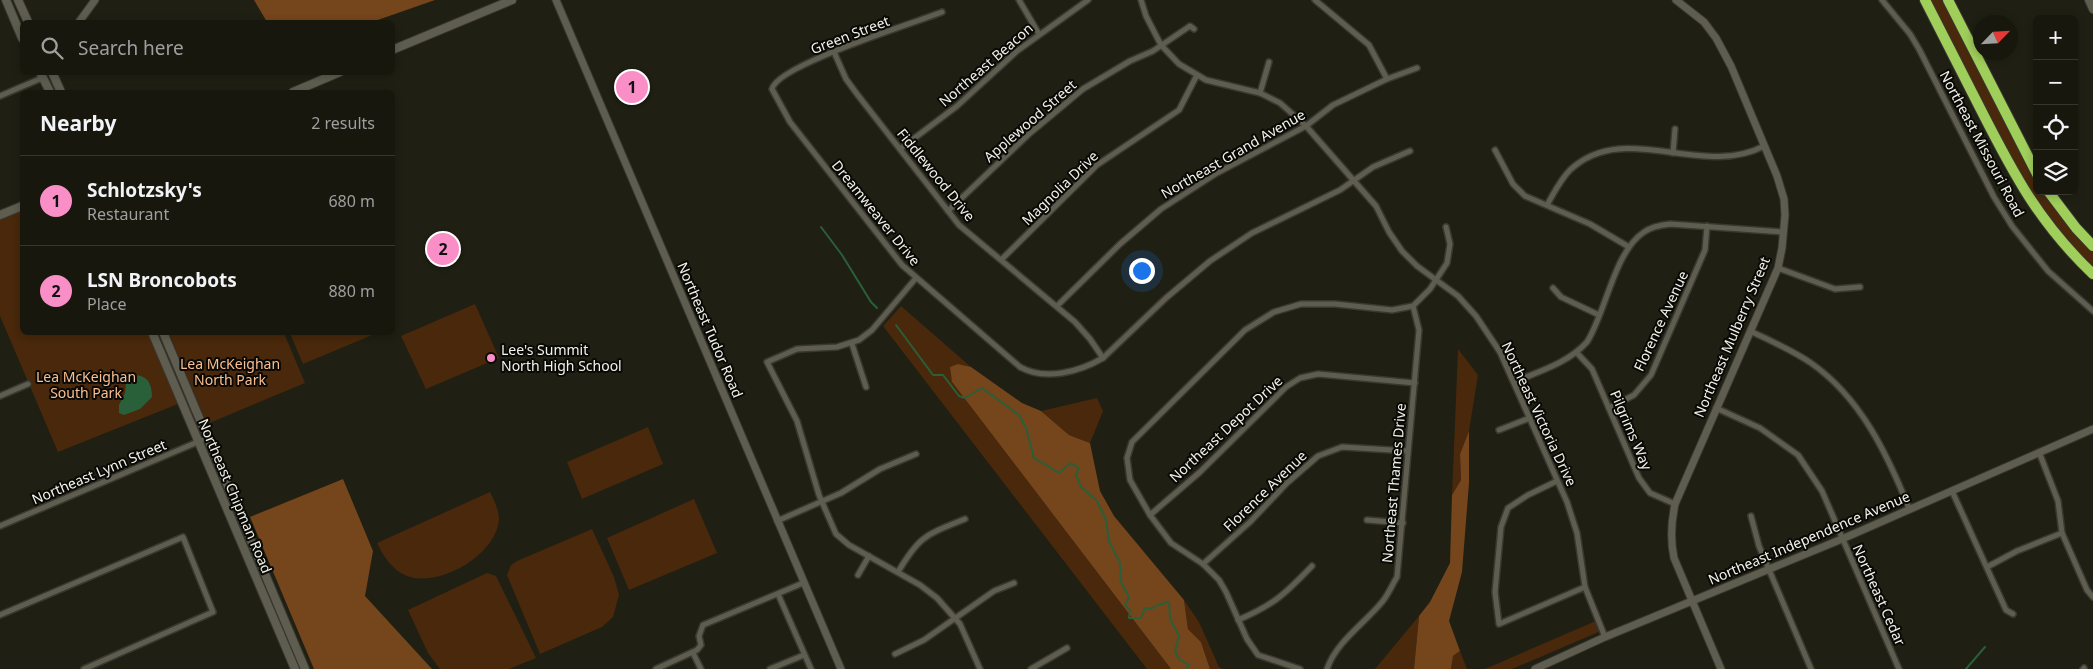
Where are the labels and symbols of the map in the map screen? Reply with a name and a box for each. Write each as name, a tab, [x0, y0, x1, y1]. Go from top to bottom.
street label: Green Street	[808, 11, 892, 58]
north arrow	[1973, 15, 2018, 60]
street label: Northeast Beacon	[935, 19, 1037, 111]
street label: Northeast Missouri Road	[1936, 67, 2029, 220]
pin: 1	[616, 68, 648, 106]
street label: Applewood Street	[979, 75, 1080, 166]
street label: Northeast Grand Avenue	[1157, 104, 1308, 203]
street label: Fiddlewood Drive	[893, 124, 980, 225]
street label: Magnolia Drive	[1017, 146, 1102, 229]
street label: Dreamweaver Drive	[828, 156, 925, 269]
pin: 2	[427, 230, 459, 268]
street label: Northeast Mulberry Street	[1689, 254, 1774, 420]
your location	[1129, 258, 1155, 284]
street label: Northeast Tudor Road	[673, 259, 748, 401]
street label: Florence Avenue	[1629, 267, 1692, 374]
street label: Northeast Victoria Drive	[1498, 338, 1581, 489]
place label: Lee's Summit North High School	[501, 340, 622, 375]
marker: Lee's Summit North High School	[485, 352, 497, 364]
park label: Lea McKeighan North Park	[180, 354, 280, 389]
park label: Lea McKeighan South Park	[36, 367, 136, 402]
street label: Northeast Depot Drive	[1165, 371, 1286, 486]
street label: Pilgrims Way	[1606, 387, 1657, 473]
street label: Northeast Thames Drive	[1377, 402, 1410, 563]
street label: Northeast Chipman Road	[194, 416, 277, 576]
street label: Northeast Lynn Street	[29, 435, 169, 508]
street label: Florence Avenue	[1219, 446, 1310, 535]
street label: Northeast Independence Avenue	[1705, 486, 1913, 589]
street label: Northeast Cedar	[1849, 541, 1910, 649]

